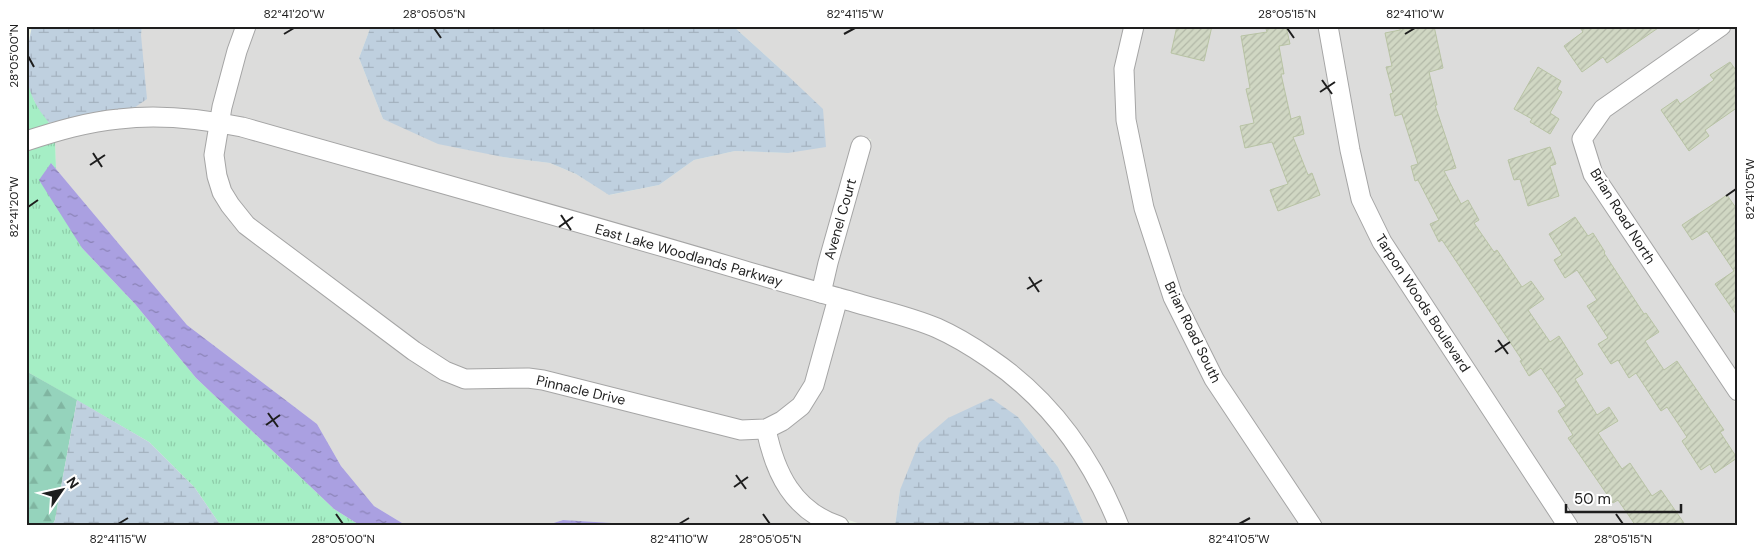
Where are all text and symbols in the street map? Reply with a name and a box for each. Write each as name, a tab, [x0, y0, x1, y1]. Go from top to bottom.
text: 82°41'20"W	[263, 6, 325, 22]
text: 28°05'05"N	[403, 6, 465, 22]
text: 82°41'15"W	[826, 6, 884, 22]
text: 28°05'15"N	[1258, 6, 1316, 22]
text: 82°41'10"W	[1386, 6, 1444, 22]
text: 28°05'00"N	[6, 24, 22, 88]
text: 82°41'05"W	[1742, 158, 1758, 220]
street label: Brian Road North	[1586, 165, 1660, 267]
text: 82°41'20"W	[6, 176, 22, 238]
street label: Avenel Court	[820, 176, 860, 262]
street label: East Lake Woodlands Parkway	[593, 220, 785, 291]
street label: Tarpon Woods Boulevard	[1372, 230, 1474, 376]
street label: Brian Road South	[1161, 278, 1225, 386]
street label: Pinnacle Drive	[535, 371, 627, 409]
north arrow	[38, 464, 88, 514]
text: N	[62, 473, 83, 492]
scale bar	[1566, 482, 1682, 514]
text: 50 m	[1574, 489, 1611, 509]
text: 82°41'15"W	[89, 531, 147, 547]
text: 28°05'00"N	[311, 531, 375, 547]
text: 82°41'10"W	[650, 531, 708, 547]
text: 28°05'05"N	[739, 531, 801, 547]
text: 82°41'05"W	[1208, 531, 1270, 547]
text: 28°05'15"N	[1594, 531, 1652, 547]

